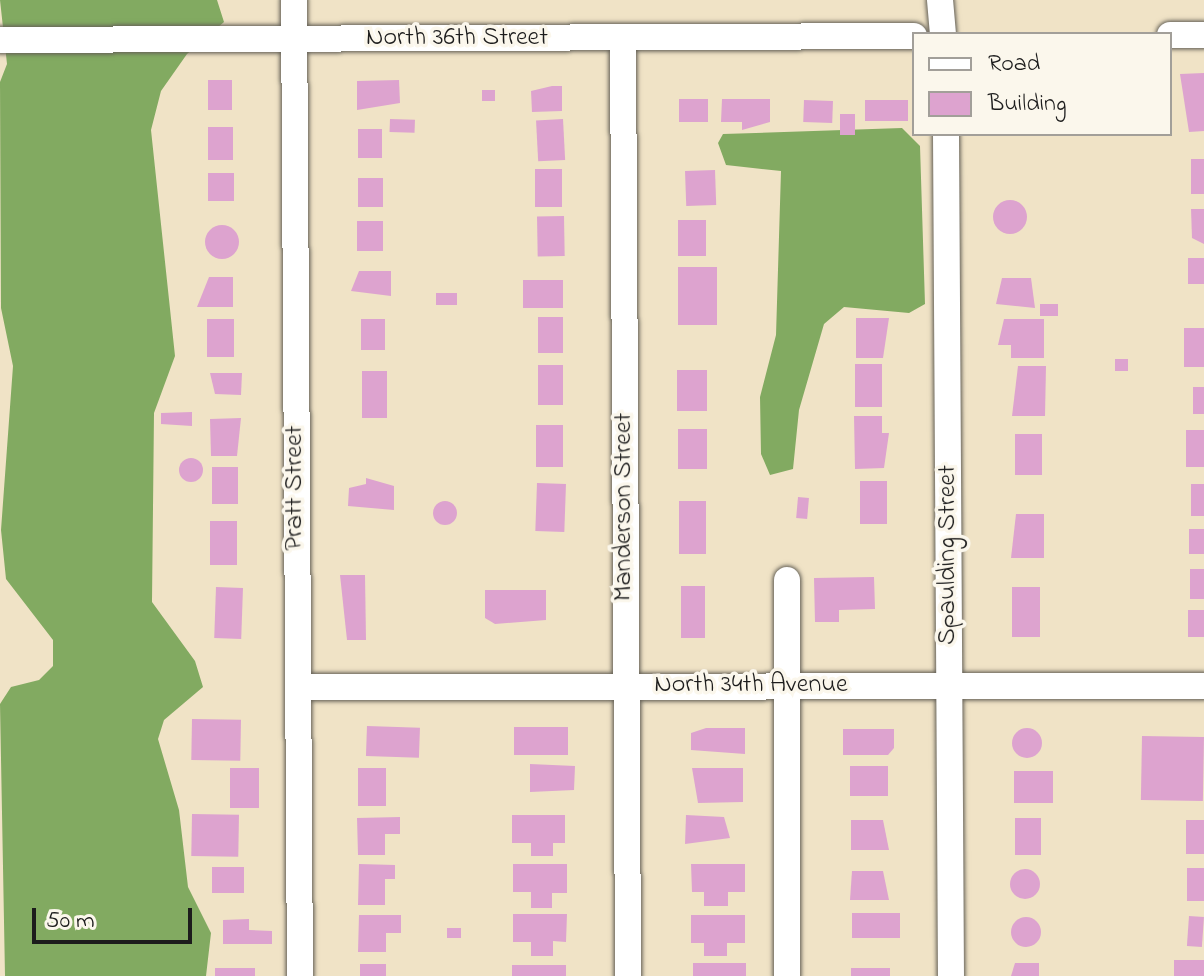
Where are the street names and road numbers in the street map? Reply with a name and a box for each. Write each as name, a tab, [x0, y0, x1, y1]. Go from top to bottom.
street label: North 36th Street	[366, 23, 548, 55]
street label: Manderson Street	[609, 413, 641, 601]
street label: Pratt Street	[280, 425, 312, 551]
street label: Spaulding Street	[933, 465, 965, 645]
street label: North 34th Avenue	[654, 670, 848, 702]

